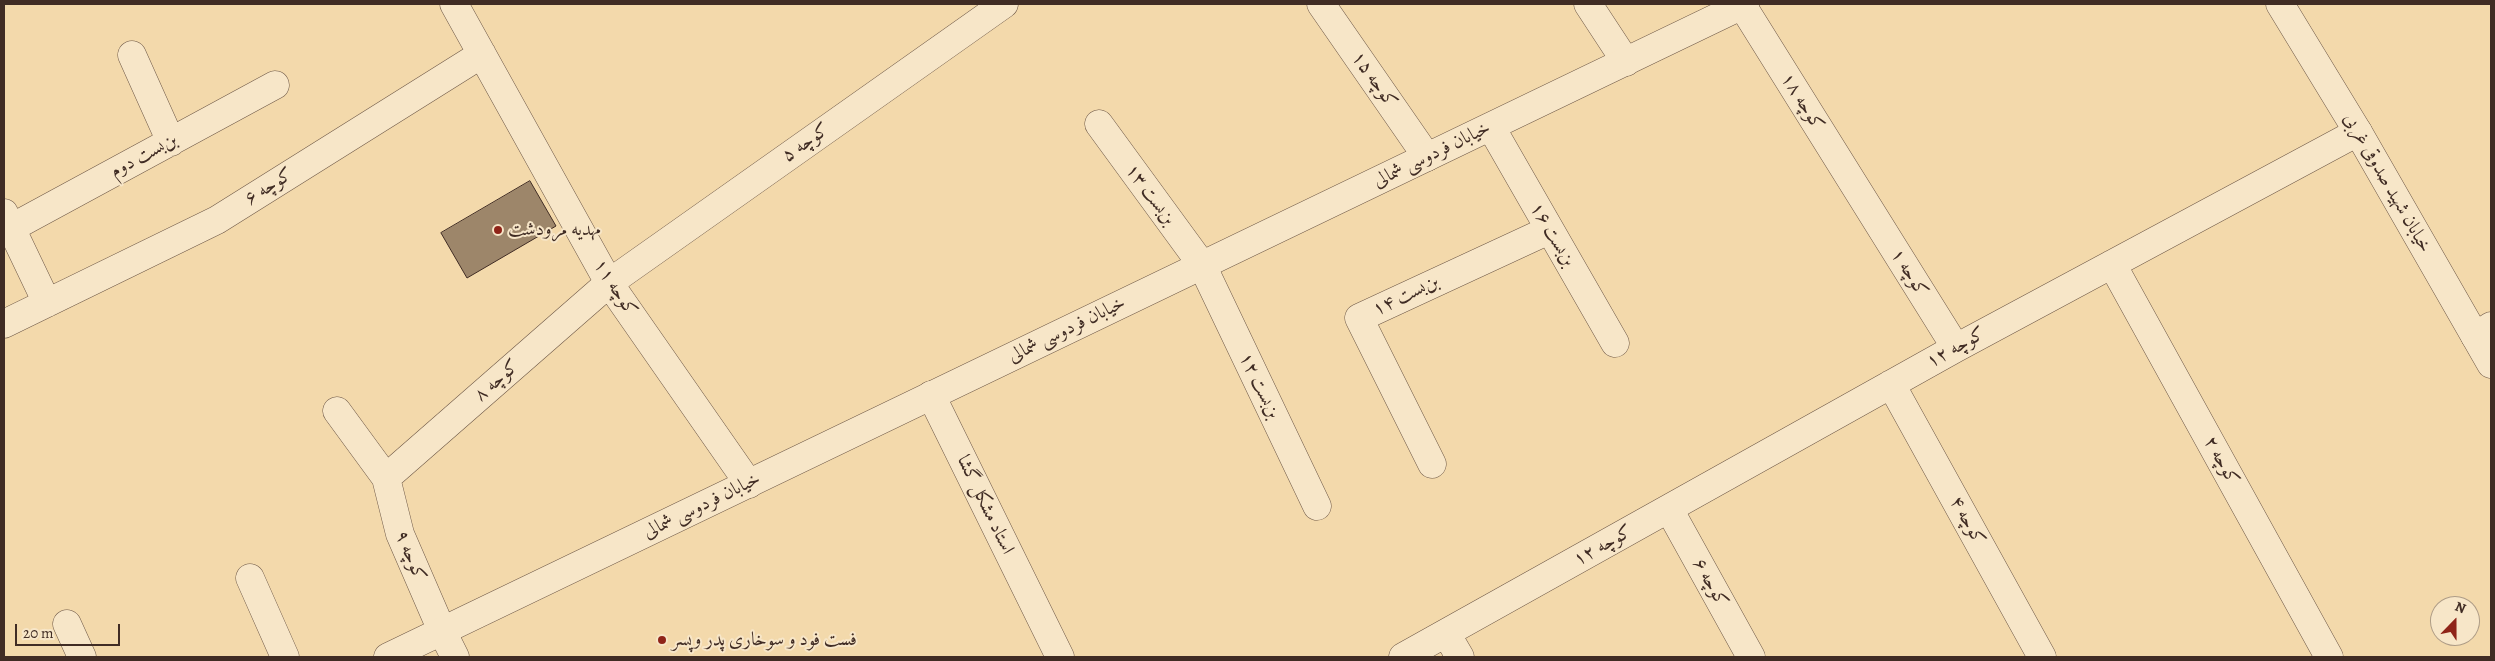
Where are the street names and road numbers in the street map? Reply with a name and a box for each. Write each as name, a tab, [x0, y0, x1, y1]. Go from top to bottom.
street label: کوچه ۱۵	[1346, 47, 1402, 113]
street label: کوچه ۱۸	[1775, 69, 1829, 135]
street label: خیابان شهید صدوقی غربی	[2338, 109, 2436, 257]
street label: خیابان فردوسی شمالی	[1370, 117, 1494, 193]
street label: کوچه ۵	[778, 119, 834, 167]
street label: بن‌بست دوم	[106, 129, 182, 183]
street label: بن‌بست ۱۳	[1120, 160, 1180, 230]
street label: کوچه ۶	[241, 163, 297, 211]
street label: بن‌بست ۱۶	[1525, 199, 1579, 271]
street label: کوچه ۱	[1885, 245, 1933, 301]
street label: کوچه ۱۱	[588, 255, 642, 321]
street label: بن‌بست ۱۴	[1369, 271, 1443, 321]
street label: خیابان فردوسی شمالی	[1005, 292, 1129, 368]
street label: کوچه ۱۲	[1923, 323, 1989, 373]
street label: بن‌بست ۱۲	[1234, 349, 1284, 423]
street label: کوچه ۸	[470, 355, 524, 407]
street label: کوچه ۲	[2198, 432, 2244, 490]
street label: استاد مشکل گشا	[951, 452, 1019, 558]
street label: خیابان فردوسی شمالی	[640, 468, 764, 544]
street label: کوچه ۴	[1944, 492, 1990, 550]
street label: کوچه ۱۲	[1570, 521, 1636, 571]
street label: کوچه ۹	[390, 527, 430, 585]
street label: کوچه ۶	[1687, 554, 1733, 612]

